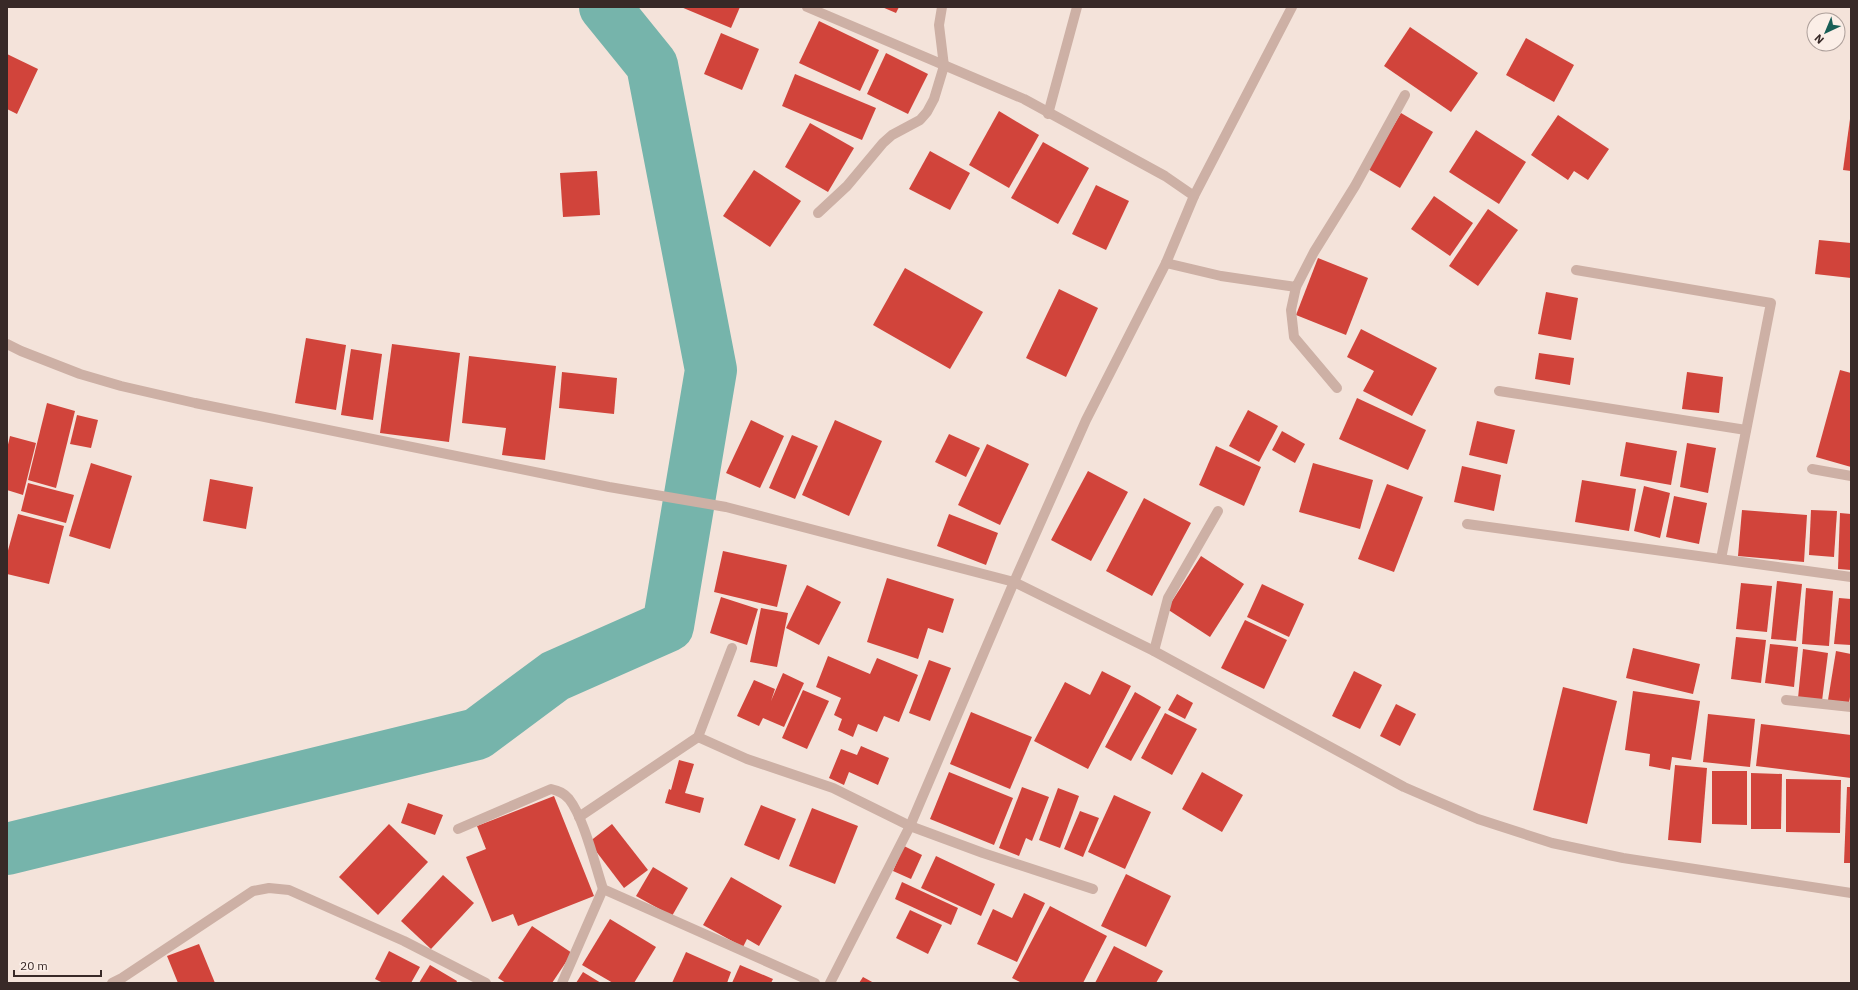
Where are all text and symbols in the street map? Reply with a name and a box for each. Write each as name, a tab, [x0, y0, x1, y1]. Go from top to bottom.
north arrow	[1806, 12, 1846, 52]
text: N	[1811, 31, 1827, 47]
scale bar	[14, 952, 101, 978]
text: 20 m	[20, 958, 48, 973]

